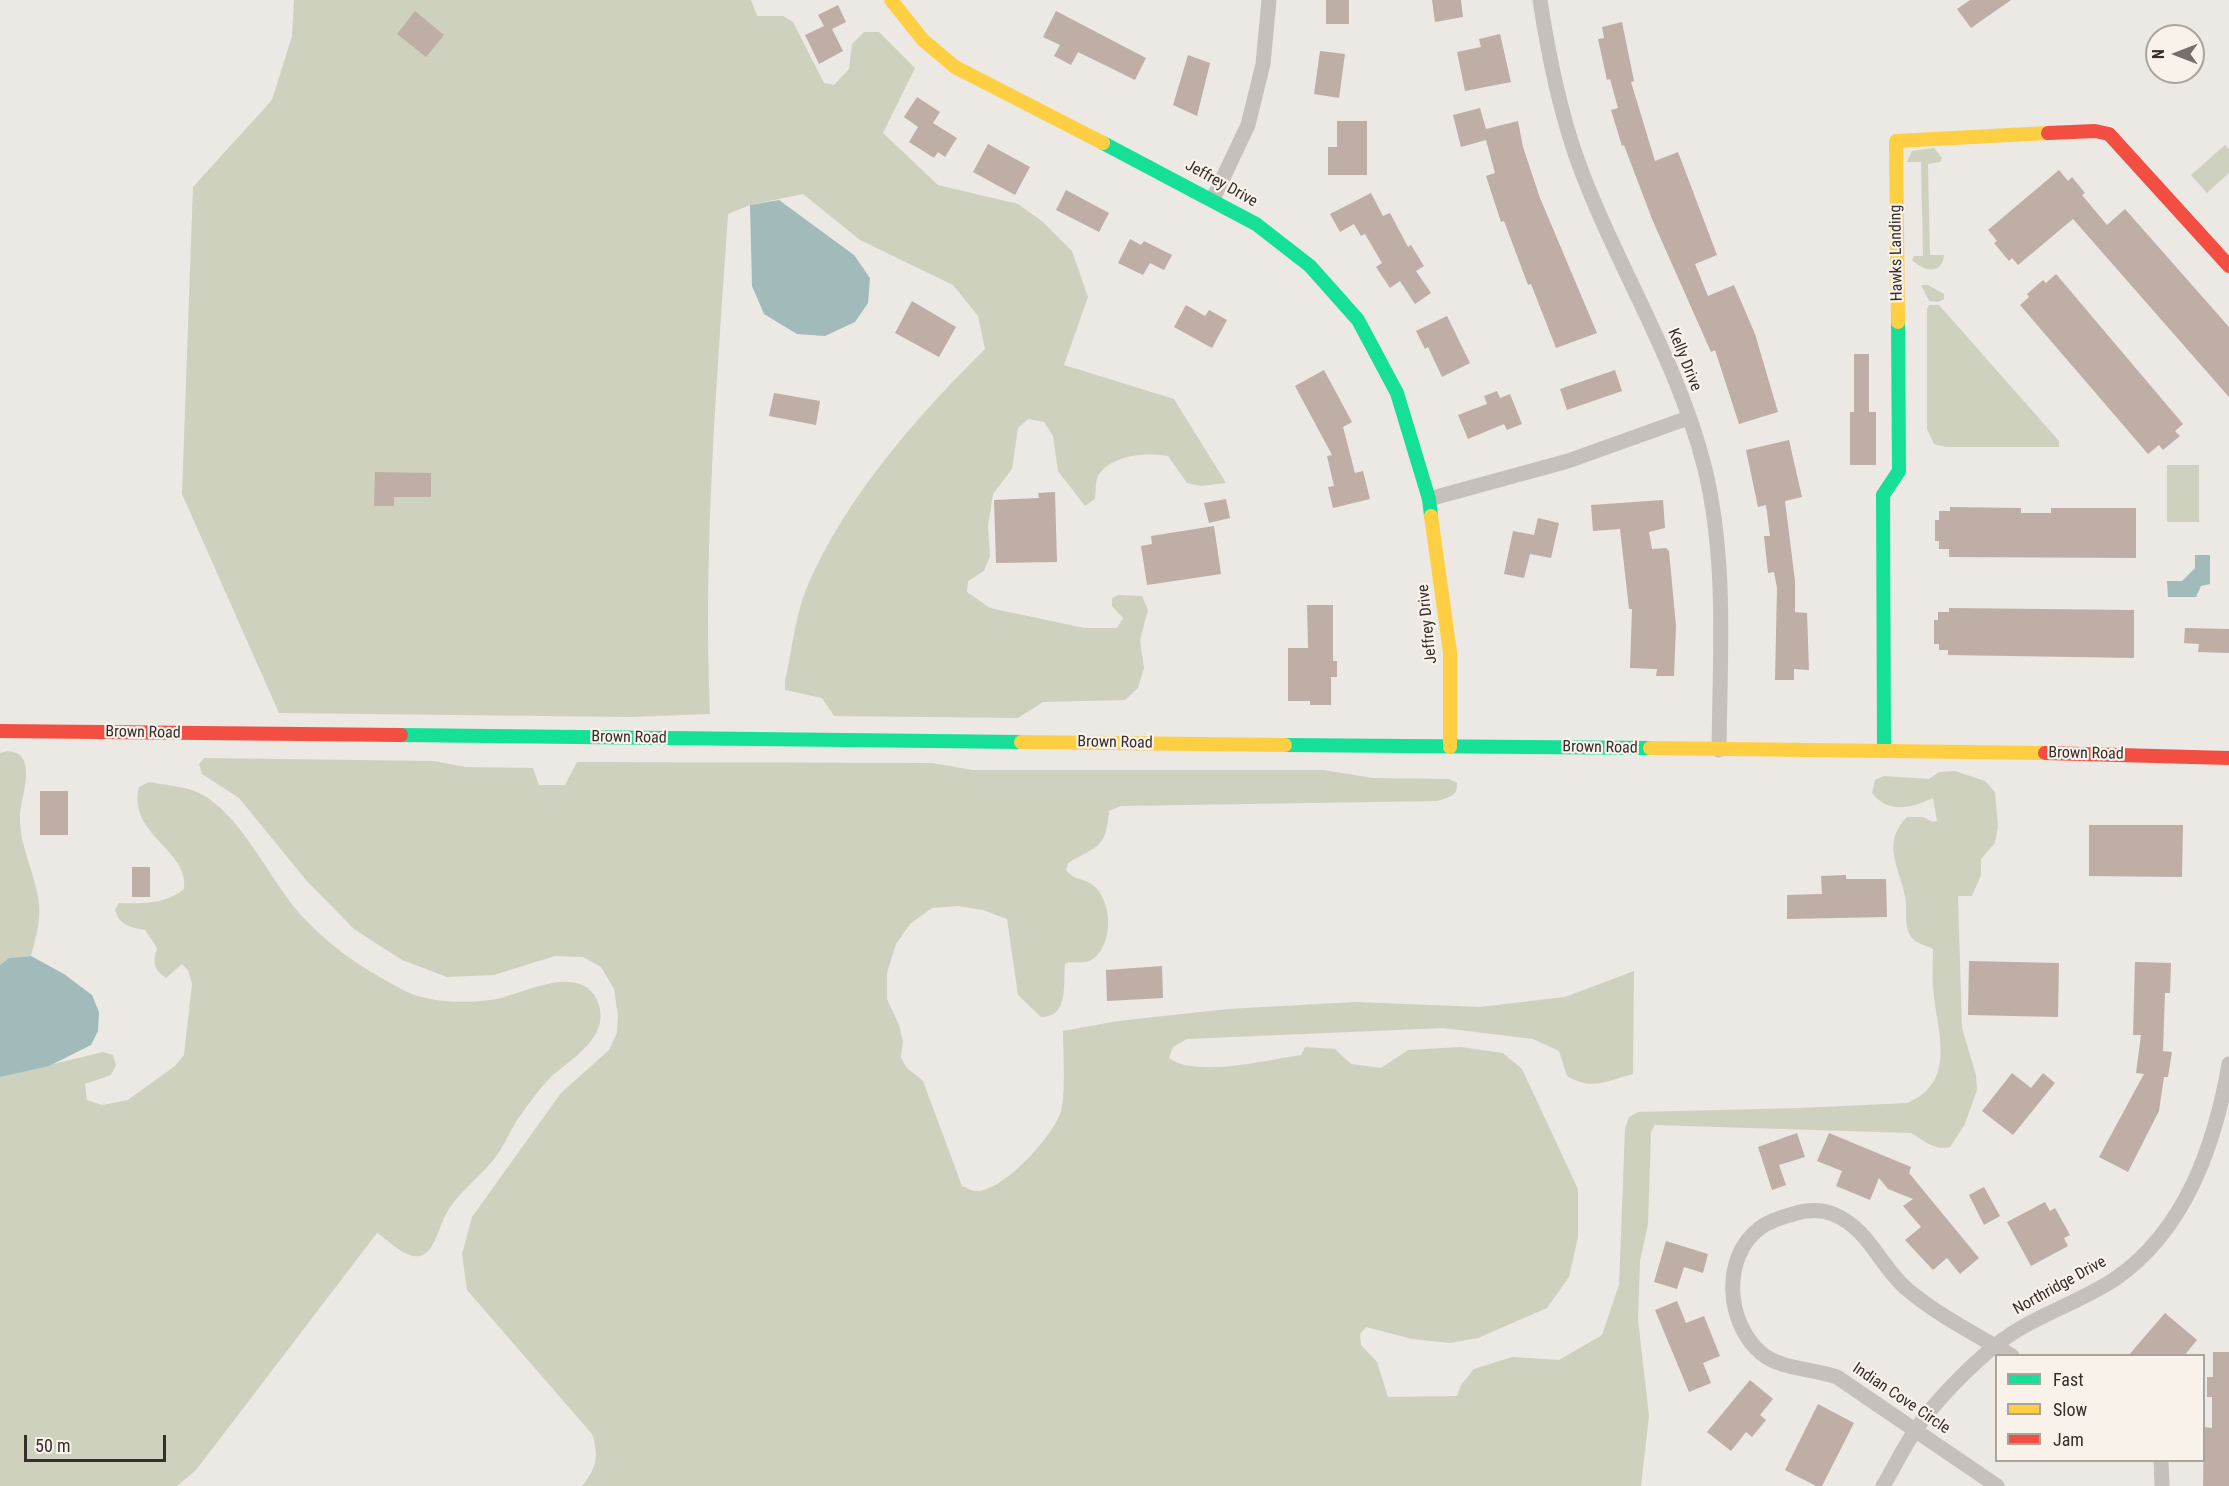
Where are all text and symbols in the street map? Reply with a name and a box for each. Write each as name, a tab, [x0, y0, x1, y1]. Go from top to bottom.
north arrow	[2145, 24, 2205, 84]
text: N	[2149, 49, 2168, 59]
street label: Jeffrey Drive	[1181, 156, 1261, 212]
street label: Hawks Landing	[1887, 205, 1907, 301]
street label: Kelly Drive	[1663, 326, 1705, 394]
street label: Jeffrey Drive	[1414, 583, 1442, 665]
street label: Brown Road	[105, 723, 181, 743]
street label: Brown Road	[591, 728, 667, 748]
street label: Brown Road	[1077, 733, 1153, 753]
street label: Brown Road	[1562, 738, 1638, 758]
street label: Brown Road	[2048, 744, 2124, 764]
street label: Northridge Drive	[2010, 1253, 2110, 1319]
legend	[1995, 1354, 2205, 1462]
street label: Indian Cove Circle	[1849, 1359, 1953, 1439]
text: Fast	[2053, 1369, 2084, 1390]
text: Slow	[2053, 1399, 2087, 1420]
scale bar	[27, 1423, 170, 1461]
text: Jam	[2053, 1429, 2084, 1450]
text: 50 m	[35, 1435, 70, 1456]

